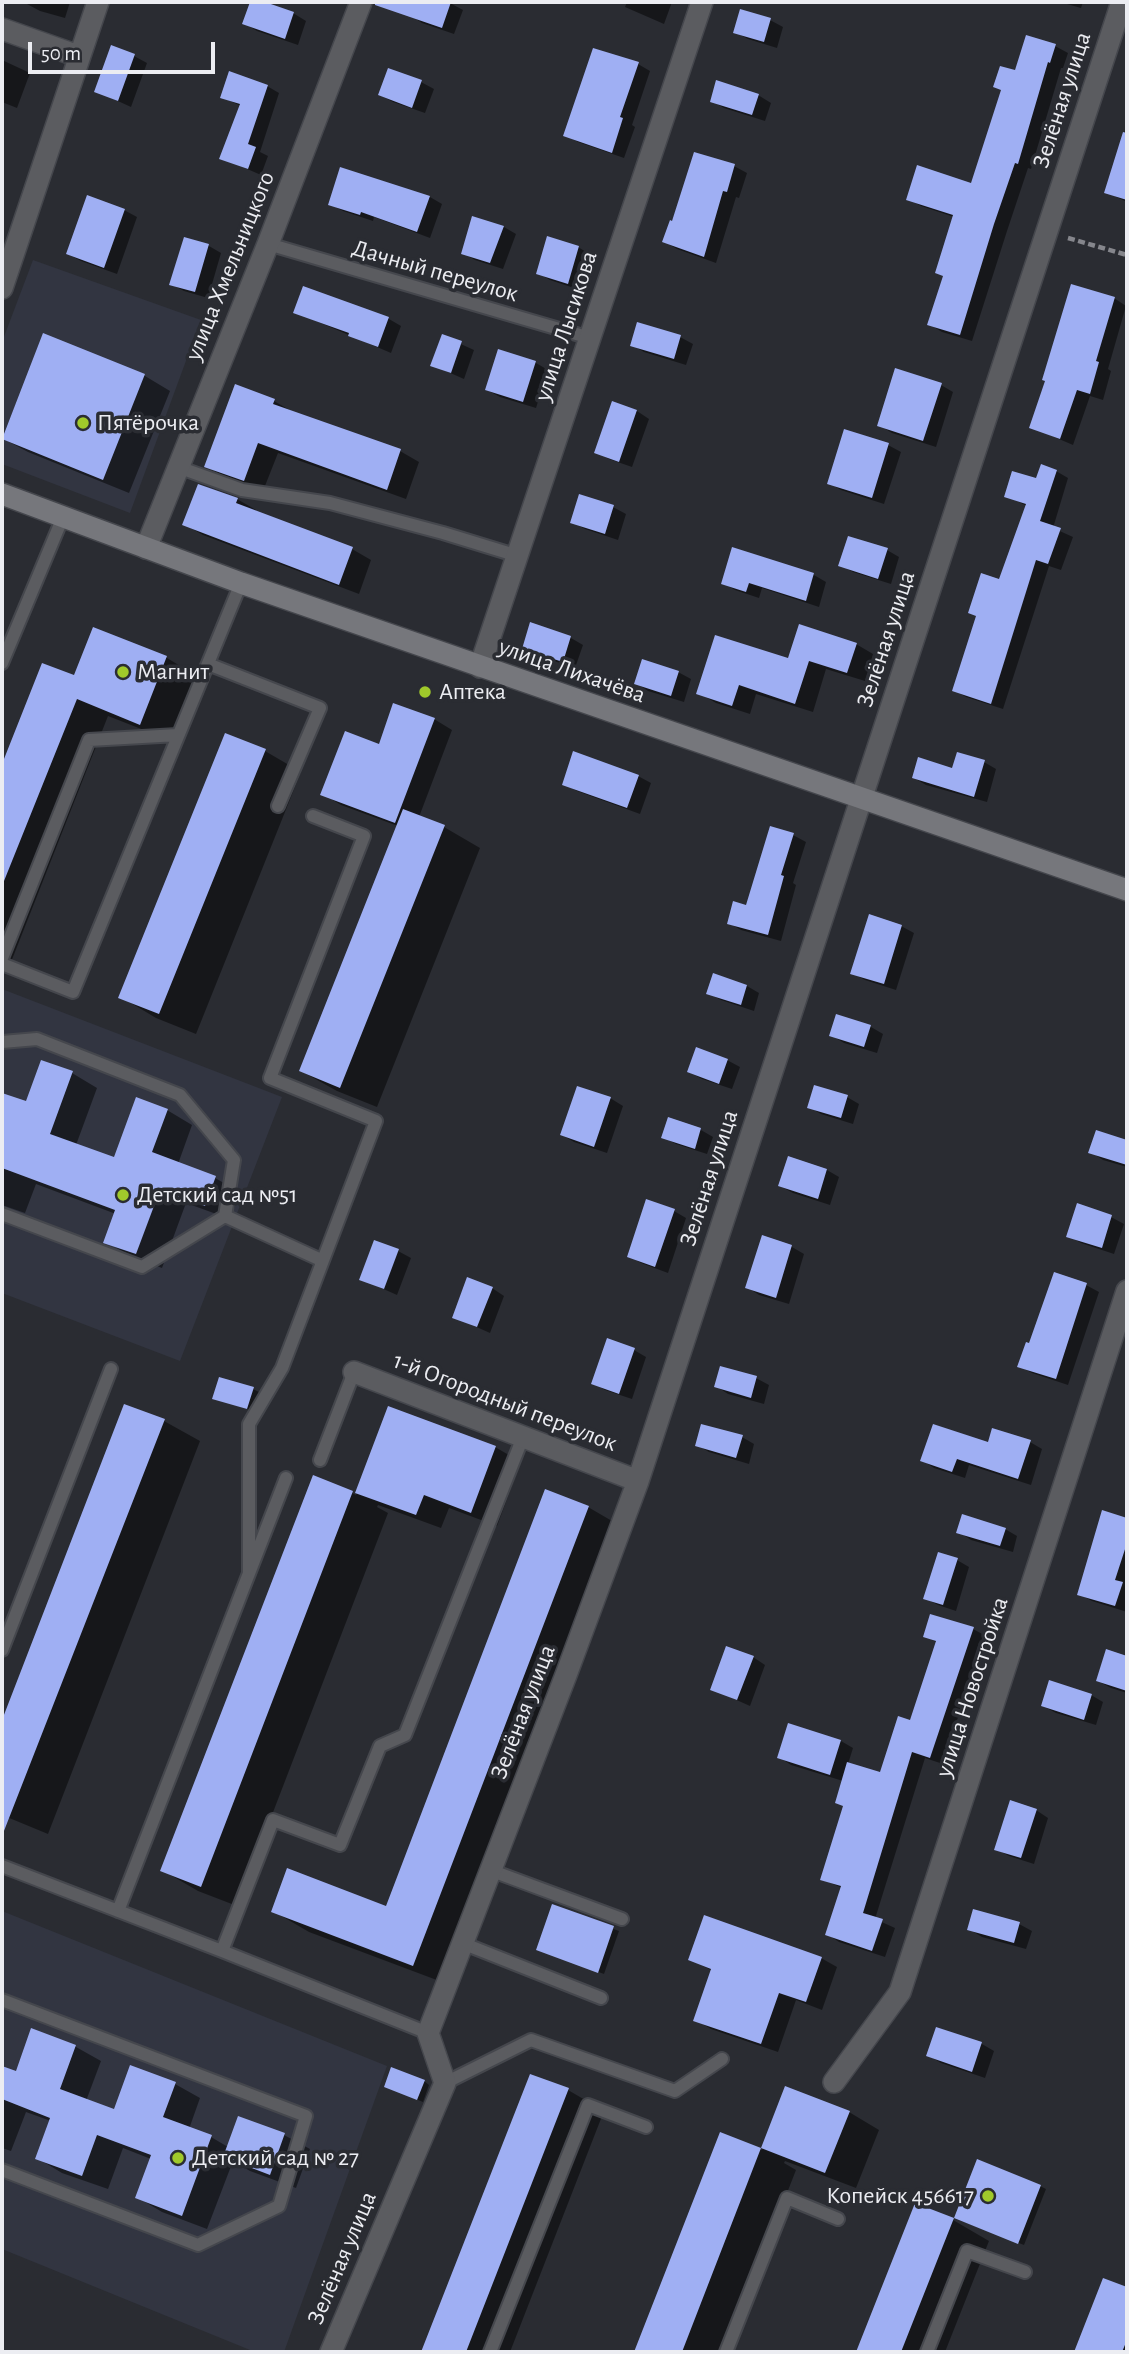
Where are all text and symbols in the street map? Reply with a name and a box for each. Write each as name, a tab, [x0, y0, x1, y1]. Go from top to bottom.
scale bar	[32, 28, 219, 72]
street label: Зелёная улица	[1026, 28, 1098, 172]
text: 50 m	[41, 43, 81, 64]
street label: улица Хмельницкого	[179, 167, 281, 365]
street label: Дачный переулок	[349, 234, 521, 308]
street label: улица Лысикова	[528, 247, 604, 405]
place label: Пятёрочка	[97, 409, 199, 437]
marker: Пятёрочка	[75, 415, 91, 431]
street label: Зелёная улица	[850, 567, 922, 711]
street label: улица Лихачёва	[495, 632, 649, 710]
place label: Магнит	[137, 658, 209, 686]
marker: Магнит	[115, 664, 131, 680]
place label: Аптека	[439, 678, 506, 706]
marker: Аптека	[417, 684, 433, 700]
street label: Зелёная улица	[673, 1106, 745, 1250]
place label: Детский сад №51	[137, 1181, 297, 1209]
marker: Детский сад №51	[115, 1187, 131, 1203]
street label: 1-й Огородный переулок	[389, 1346, 621, 1458]
street label: улица Новостройка	[929, 1593, 1015, 1781]
street label: Зелёная улица	[484, 1641, 562, 1783]
place label: Детский сад № 27	[192, 2144, 359, 2172]
marker: Детский сад № 27	[170, 2150, 186, 2166]
place label: Копейск 456617	[826, 2182, 974, 2210]
street label: Зелёная улица	[301, 2187, 383, 2329]
marker: Копейск 456617	[980, 2188, 996, 2204]

